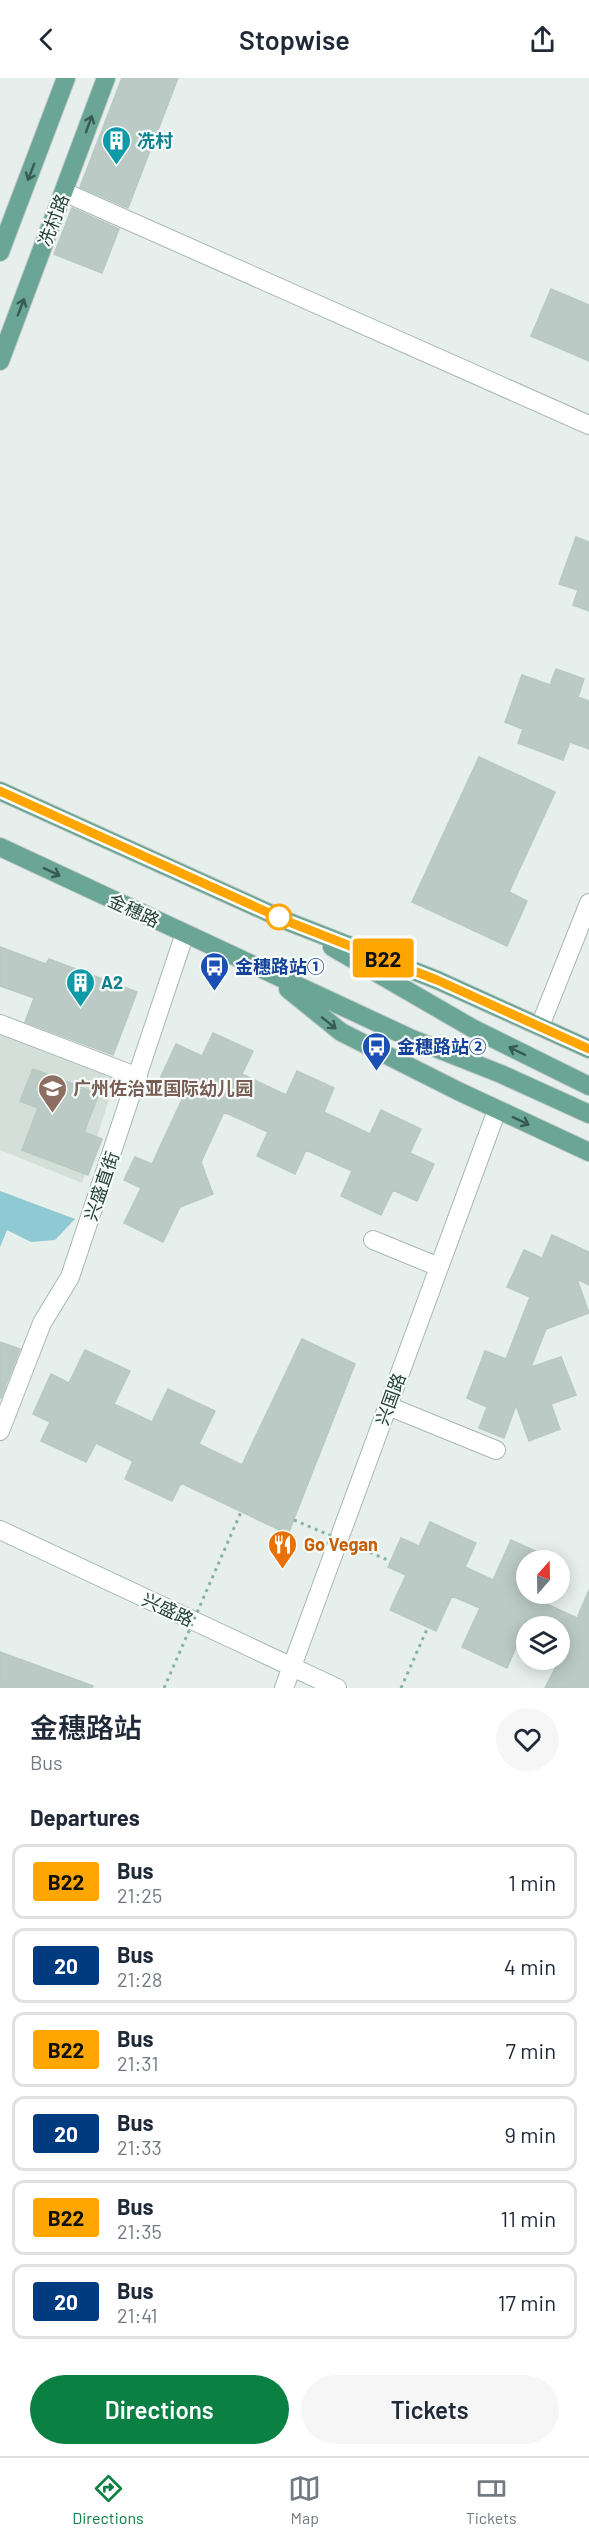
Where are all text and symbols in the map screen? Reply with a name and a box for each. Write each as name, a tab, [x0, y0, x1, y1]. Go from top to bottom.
icon: back	[30, 23, 63, 56]
text: Stopwise	[239, 23, 350, 55]
icon: share	[526, 23, 559, 56]
one-way arrow	[84, 115, 95, 134]
building icon: 冼村	[100, 124, 132, 166]
place label: 冼村	[137, 129, 173, 151]
one-way arrow	[25, 163, 36, 181]
street label: 冼村路	[33, 191, 73, 249]
one-way arrow	[16, 298, 27, 316]
one-way arrow	[43, 867, 61, 879]
street label: 金穗路	[105, 889, 163, 931]
unlabelled marker	[266, 904, 292, 930]
line badge: B22	[348, 938, 418, 978]
text: B22	[365, 946, 401, 971]
bus stop icon: 金穗路站①	[198, 950, 230, 992]
place label: 金穗路站①	[235, 955, 325, 977]
building icon: A2	[64, 966, 96, 1008]
place label: A2	[101, 971, 123, 993]
one-way arrow	[321, 1016, 337, 1029]
bus stop icon: 金穗路站②	[360, 1030, 392, 1072]
place label: 金穗路站②	[397, 1035, 487, 1057]
one-way arrow	[509, 1045, 527, 1056]
school or university icon: 广州佐治亚国际幼儿园	[36, 1072, 68, 1114]
place label: 广州佐治亚国际幼儿园	[73, 1077, 253, 1099]
one-way arrow	[512, 1116, 530, 1128]
street label: 兴盛直街	[79, 1148, 123, 1224]
street label: 兴国路	[370, 1370, 410, 1428]
restaurant icon: Go Vegan	[267, 1528, 299, 1570]
place label: Go Vegan	[304, 1533, 378, 1555]
north arrow	[516, 1550, 570, 1604]
map controls	[516, 1550, 570, 1670]
street label: 兴盛路	[139, 1588, 197, 1630]
button: layers	[516, 1616, 570, 1670]
button: heart	[496, 1708, 559, 1771]
text: 金穗路站	[30, 1710, 142, 1744]
text: Bus	[30, 1750, 63, 1774]
text: Departures	[30, 1804, 140, 1830]
text: Bus	[117, 1857, 154, 1883]
text: B22	[48, 1869, 84, 1894]
text: 1 min	[508, 1869, 556, 1895]
text: 21:25	[117, 1883, 162, 1907]
text: Bus	[117, 1941, 154, 1967]
text: 20	[54, 1953, 78, 1978]
text: 4 min	[504, 1953, 556, 1979]
text: 21:28	[117, 1967, 162, 1991]
text: Bus	[117, 2025, 154, 2051]
text: B22	[48, 2037, 84, 2062]
text: 7 min	[506, 2037, 556, 2063]
text: 21:31	[117, 2051, 158, 2075]
text: Bus	[117, 2109, 154, 2135]
text: 20	[54, 2121, 78, 2146]
text: 9 min	[504, 2121, 556, 2147]
text: 21:33	[117, 2135, 162, 2159]
text: Bus	[117, 2193, 154, 2219]
text: B22	[48, 2205, 84, 2230]
text: 11 min	[500, 2205, 556, 2231]
text: 21:35	[117, 2219, 162, 2243]
text: Bus	[117, 2277, 154, 2303]
text: 20	[54, 2289, 78, 2314]
text: 17 min	[498, 2289, 556, 2315]
text: 21:41	[117, 2303, 157, 2327]
button: Directions	[30, 2375, 289, 2444]
button: Tickets	[301, 2375, 559, 2444]
tab: Directions	[72, 2472, 144, 2527]
tab: Map	[288, 2472, 321, 2527]
tab: Tickets	[466, 2472, 517, 2527]

